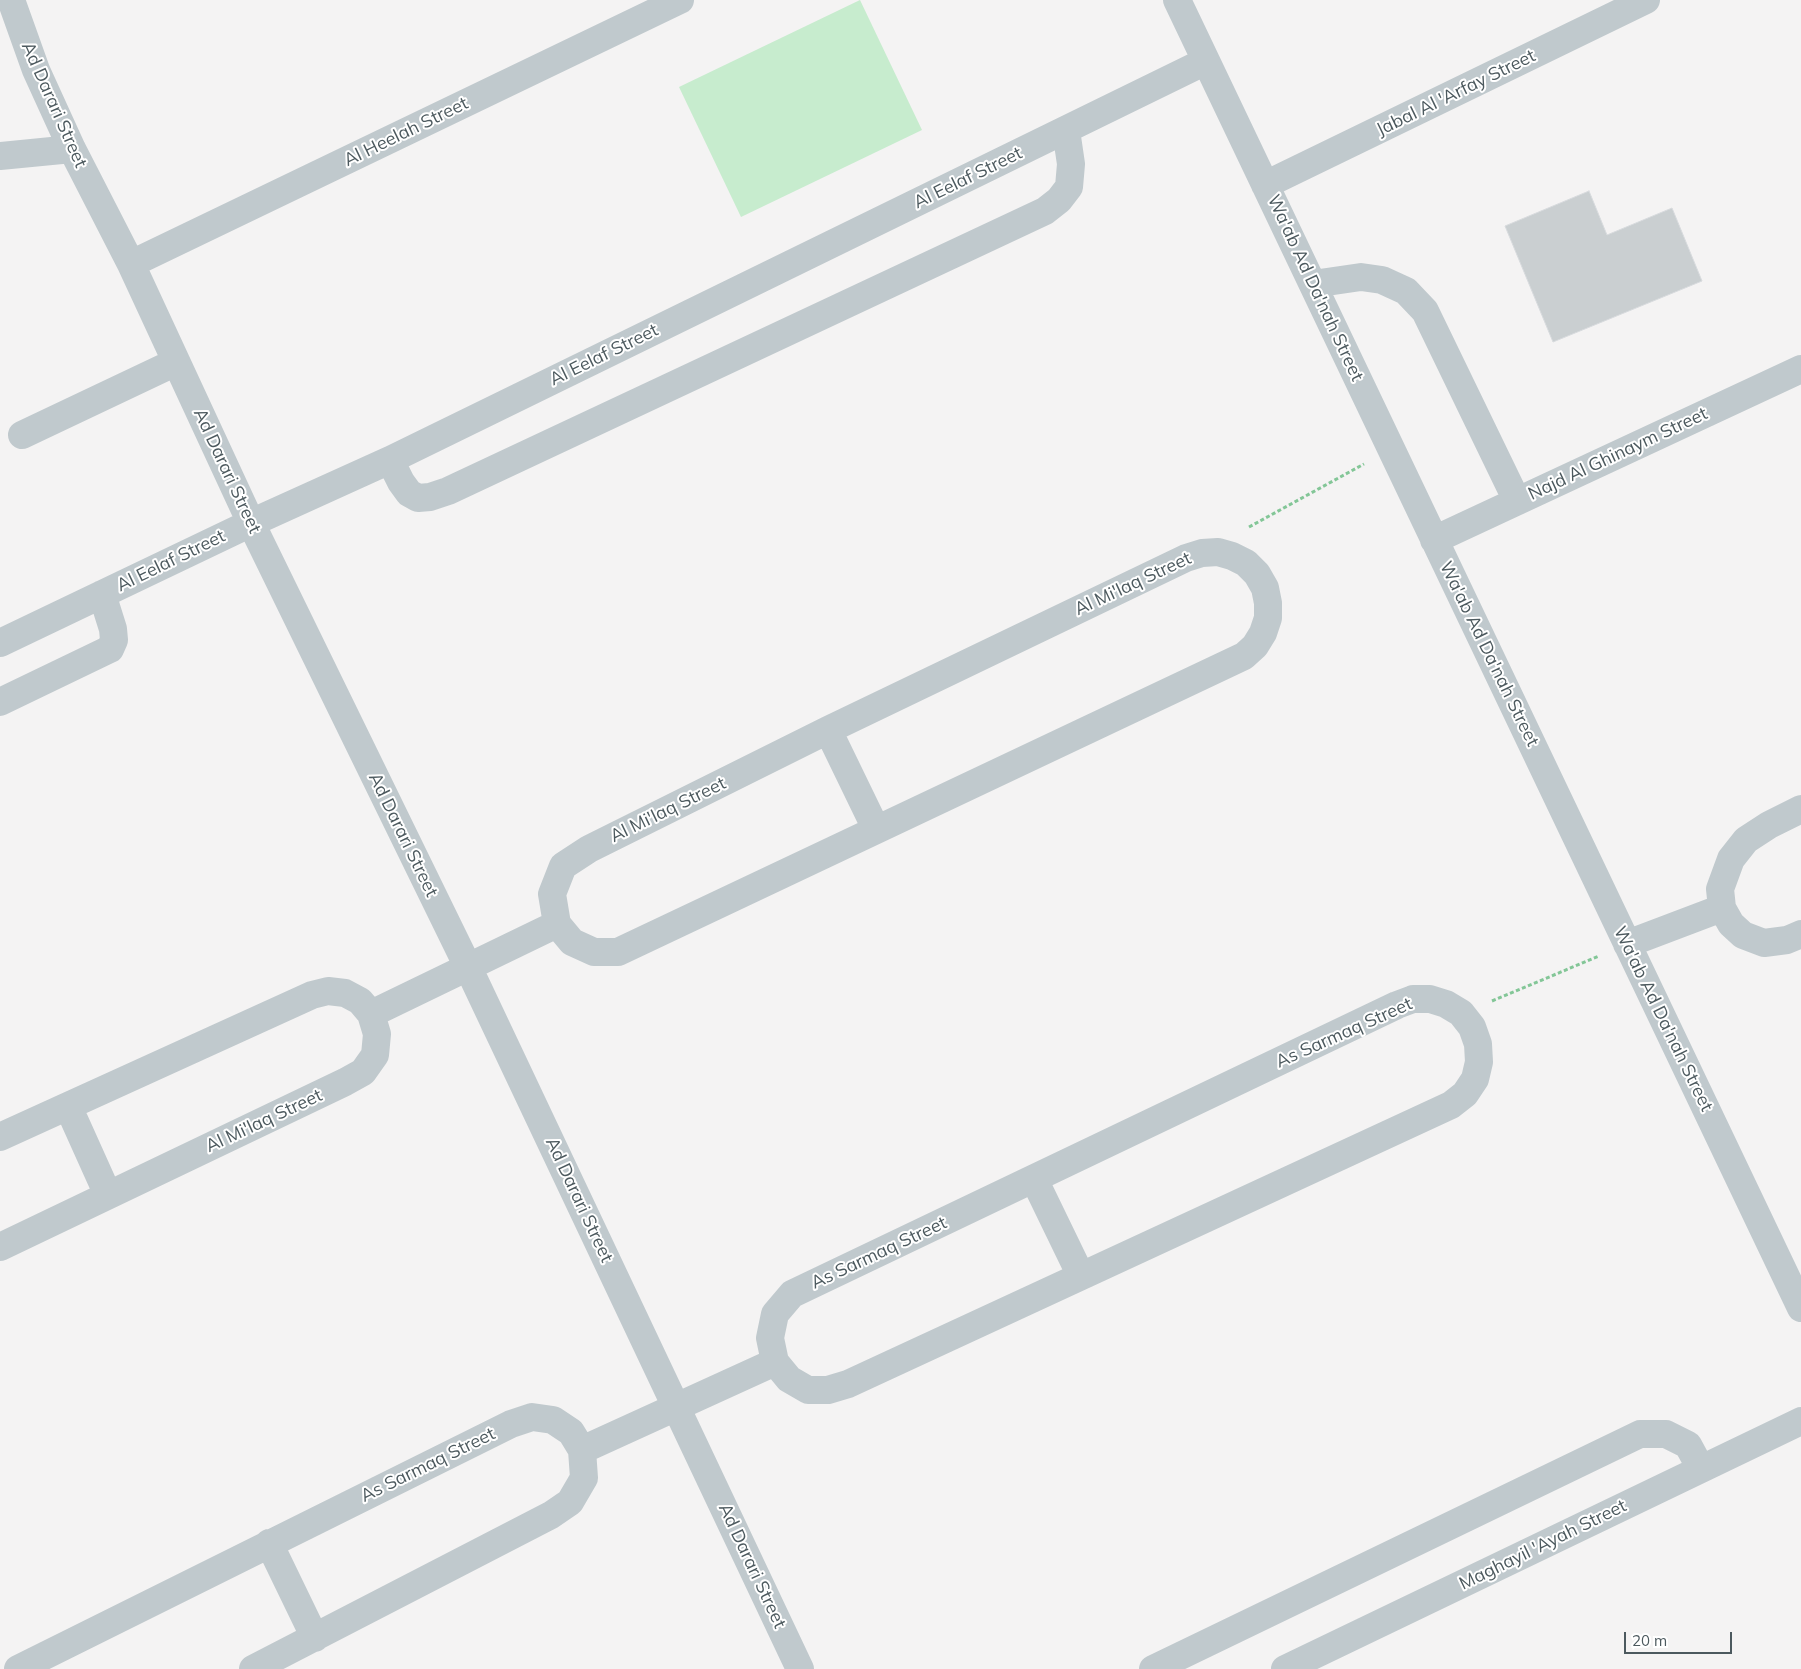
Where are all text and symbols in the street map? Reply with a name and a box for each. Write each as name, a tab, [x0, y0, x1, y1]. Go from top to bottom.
street label: Ad Darari Street	[17, 39, 91, 171]
street label: Jabal Al 'Arfay Street	[1373, 45, 1539, 141]
street label: Al Heelah Street	[340, 93, 472, 171]
street label: Al Eelaf Street	[910, 142, 1026, 214]
street label: Wa'ab Ad Da'nah Street	[1262, 191, 1368, 385]
street label: Al Eelaf Street	[546, 319, 662, 391]
street label: Najd Al Ghinaym Street	[1525, 403, 1711, 505]
street label: Ad Darari Street	[189, 405, 265, 537]
street label: Al Eelaf Street	[113, 525, 229, 597]
street label: Al Mi'laq Street	[1071, 548, 1195, 620]
street label: Wa'ab Ad Da'nah Street	[1435, 558, 1543, 750]
street label: Ad Darari Street	[364, 769, 442, 901]
street label: Al Mi'laq Street	[607, 773, 729, 847]
street label: Wa'ab Ad Da'nah Street	[1609, 923, 1717, 1115]
street label: As Sarmaq Street	[1272, 993, 1416, 1073]
street label: Al Mi'laq Street	[202, 1085, 326, 1157]
street label: Ad Darari Street	[541, 1134, 617, 1266]
street label: As Sarmaq Street	[808, 1212, 950, 1294]
street label: As Sarmaq Street	[357, 1423, 499, 1507]
street label: Maghayil 'Ayah Street	[1456, 1495, 1630, 1595]
street label: Ad Darari Street	[714, 1500, 790, 1632]
scale bar	[1626, 1622, 1734, 1654]
text: 20 m	[1632, 1631, 1667, 1650]

